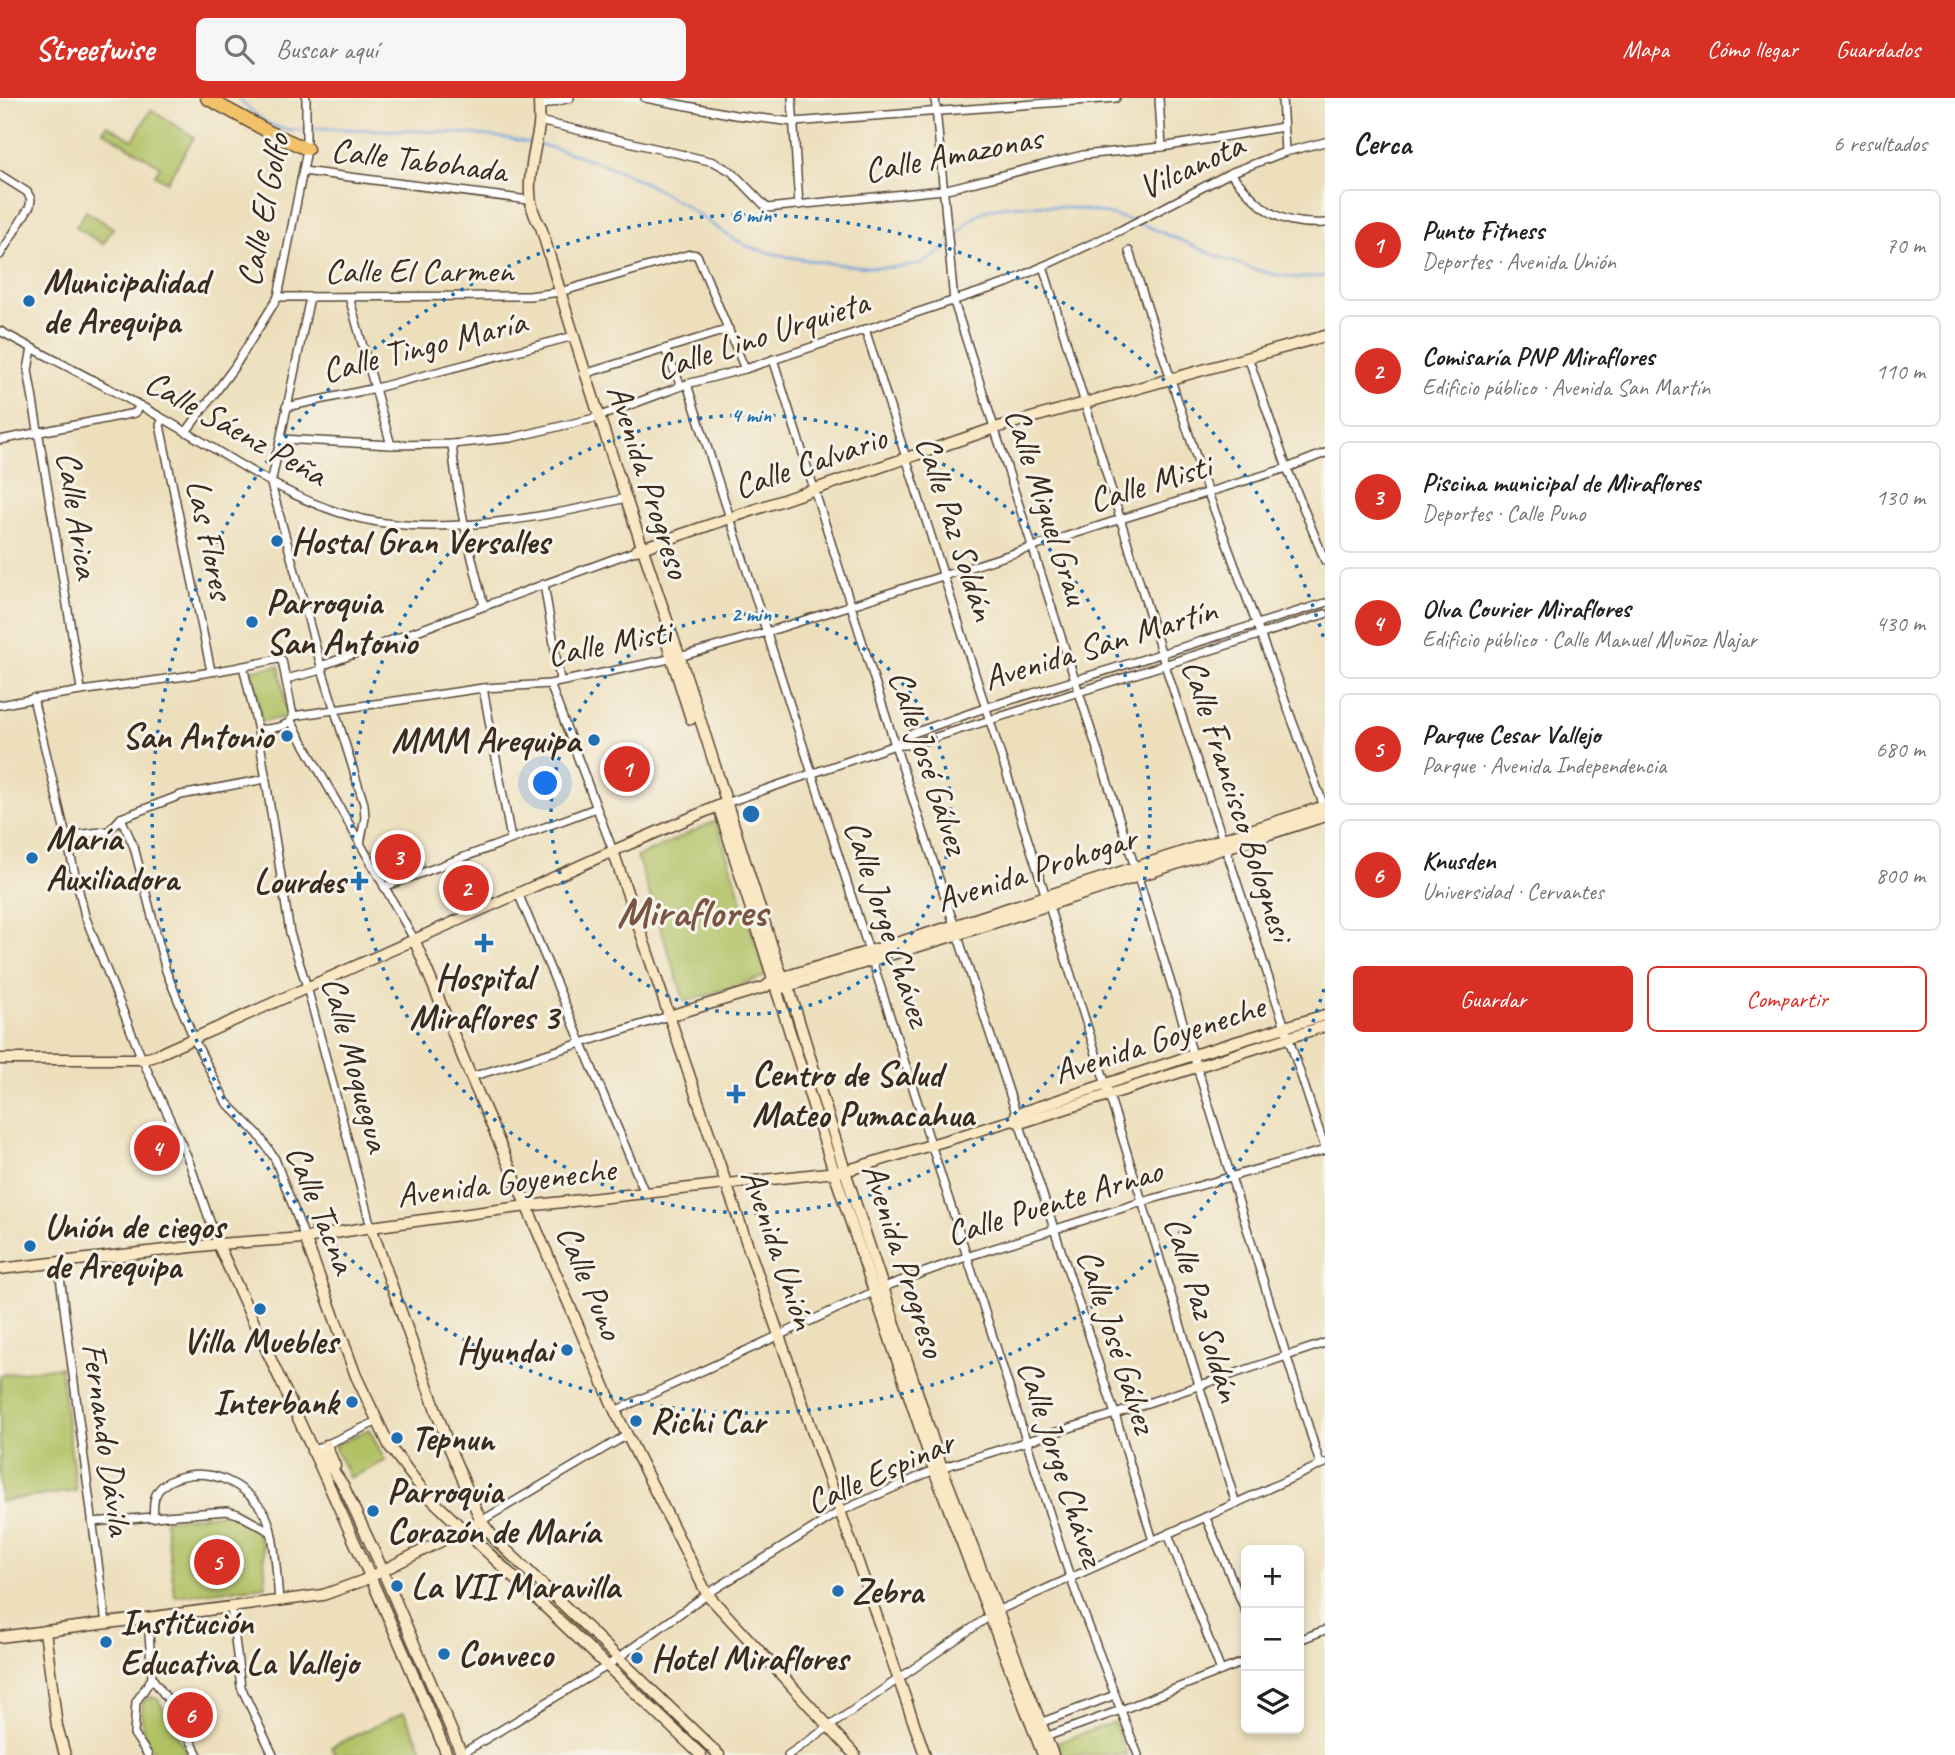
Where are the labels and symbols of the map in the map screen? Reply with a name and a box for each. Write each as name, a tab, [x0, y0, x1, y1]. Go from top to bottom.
street label: Calle Amazonas	[860, 114, 1049, 193]
street label: Vilcanota	[1131, 121, 1253, 210]
street label: Calle Tabohada	[329, 127, 512, 193]
street label: Calle El Golfo	[226, 128, 300, 290]
text: 6 min	[731, 202, 772, 228]
street label: Calle El Carmen	[325, 248, 515, 293]
place label: Municipalidad de Arequipa	[43, 259, 214, 344]
street label: Calle Lino Urquieta	[650, 279, 876, 391]
marker: Municipalidad de Arequipa	[21, 293, 37, 309]
street label: Calle Tingo María	[317, 298, 533, 393]
street label: Calle Sáenz Peña	[137, 360, 337, 498]
street label: Avenida Progreso	[597, 378, 702, 585]
text: 4 min	[731, 402, 771, 428]
street label: Calle Miguel Grau	[994, 402, 1100, 612]
street label: Calle Calvario	[728, 414, 894, 509]
street label: Calle Paz Soldán	[905, 430, 1007, 627]
street label: Calle Misti	[1083, 442, 1221, 523]
street label: Calle Arica	[46, 448, 111, 584]
street label: Las Flores	[175, 475, 245, 606]
place label: Hostal Gran Versalles	[291, 519, 553, 564]
marker: Hostal Gran Versalles	[269, 533, 285, 549]
place label: Parroquia San Antonio	[266, 580, 419, 665]
street label: Avenida San Martín	[978, 587, 1223, 701]
text: 2 min	[731, 601, 771, 627]
street label: Calle Misti	[543, 608, 679, 677]
marker: Parroquia San Antonio	[244, 614, 260, 630]
street label: Calle Francisco Bolognesi	[1171, 654, 1306, 951]
street label: Calle José Gálvez	[878, 664, 980, 861]
place label: San Antonio	[122, 714, 275, 759]
place label: MMM Arequipa	[391, 718, 583, 763]
marker: San Antonio	[279, 728, 295, 744]
marker: MMM Arequipa	[586, 732, 602, 748]
pin: 1	[604, 743, 650, 795]
your location	[528, 766, 562, 800]
centre of rings	[739, 802, 763, 826]
street label: Avenida Prohogar	[930, 814, 1145, 923]
street label: Calle Jorge Chávez	[834, 815, 943, 1034]
place label: María Auxiliadora	[46, 816, 182, 901]
pin: 3	[375, 831, 421, 883]
marker: María Auxiliadora	[24, 850, 40, 866]
place label: Lourdes	[254, 859, 349, 904]
pin: 2	[443, 862, 489, 914]
marker: Lourdes	[351, 873, 367, 889]
district label: Miraflores	[617, 886, 771, 939]
marker: Hospital Miraflores 3	[474, 933, 494, 953]
place label: Hospital Miraflores 3	[409, 955, 562, 1040]
street label: Calle Moquegua	[311, 972, 402, 1159]
street label: Avenida Goyeneche	[1048, 983, 1273, 1094]
place label: Centro de Salud Mateo Pumacahua	[752, 1052, 977, 1137]
marker: Centro de Salud Mateo Pumacahua	[726, 1084, 746, 1104]
pin: 4	[134, 1122, 180, 1174]
street label: Calle Tacna	[275, 1138, 368, 1282]
street label: Avenida Goyeneche	[394, 1146, 620, 1218]
street label: Calle Puente Arnao	[941, 1147, 1169, 1256]
street label: Avenida Progreso	[852, 1157, 957, 1364]
street label: Avenida Unión	[731, 1163, 828, 1336]
place label: Unión de ciegos de Arequipa	[44, 1204, 228, 1289]
street label: Calle Paz Soldán	[1154, 1211, 1253, 1408]
street label: Calle Puno	[546, 1218, 635, 1348]
marker: Unión de ciegos de Arequipa	[22, 1238, 38, 1254]
street label: Calle José Gálvez	[1066, 1243, 1168, 1440]
marker: Villa Muebles	[252, 1301, 268, 1317]
place label: Villa Muebles	[182, 1319, 341, 1364]
place label: Hyundai	[457, 1328, 558, 1373]
street label: Fernando Dávila	[71, 1340, 143, 1540]
marker: Hyundai	[559, 1342, 575, 1358]
street label: Calle Jorge Chávez	[1007, 1355, 1116, 1574]
place label: Interbank	[213, 1380, 341, 1425]
marker: Interbank	[344, 1394, 360, 1410]
place label: Richi Car	[650, 1399, 768, 1444]
marker: Richi Car	[628, 1413, 644, 1429]
place label: Tepnun	[411, 1416, 496, 1461]
street label: Calle Espinar	[799, 1418, 963, 1525]
marker: Tepnun	[389, 1430, 405, 1446]
place label: Parroquia Corazón de María	[387, 1469, 603, 1554]
marker: Parroquia Corazón de María	[365, 1503, 381, 1519]
pin: 5	[194, 1536, 240, 1588]
place label: La VII Maravilla	[411, 1564, 623, 1609]
place label: Zebra	[852, 1569, 926, 1614]
marker: La VII Maravilla	[389, 1578, 405, 1594]
marker: Zebra	[830, 1583, 846, 1599]
place label: Institución Educativa La Vallejo	[120, 1600, 362, 1685]
place label: Conveco	[458, 1632, 555, 1677]
marker: Institución Educativa La Vallejo	[98, 1634, 114, 1650]
place label: Hotel Miraflores	[651, 1636, 851, 1681]
marker: Conveco	[436, 1646, 452, 1662]
marker: Hotel Miraflores	[629, 1650, 645, 1666]
pin: 6	[167, 1689, 213, 1741]

